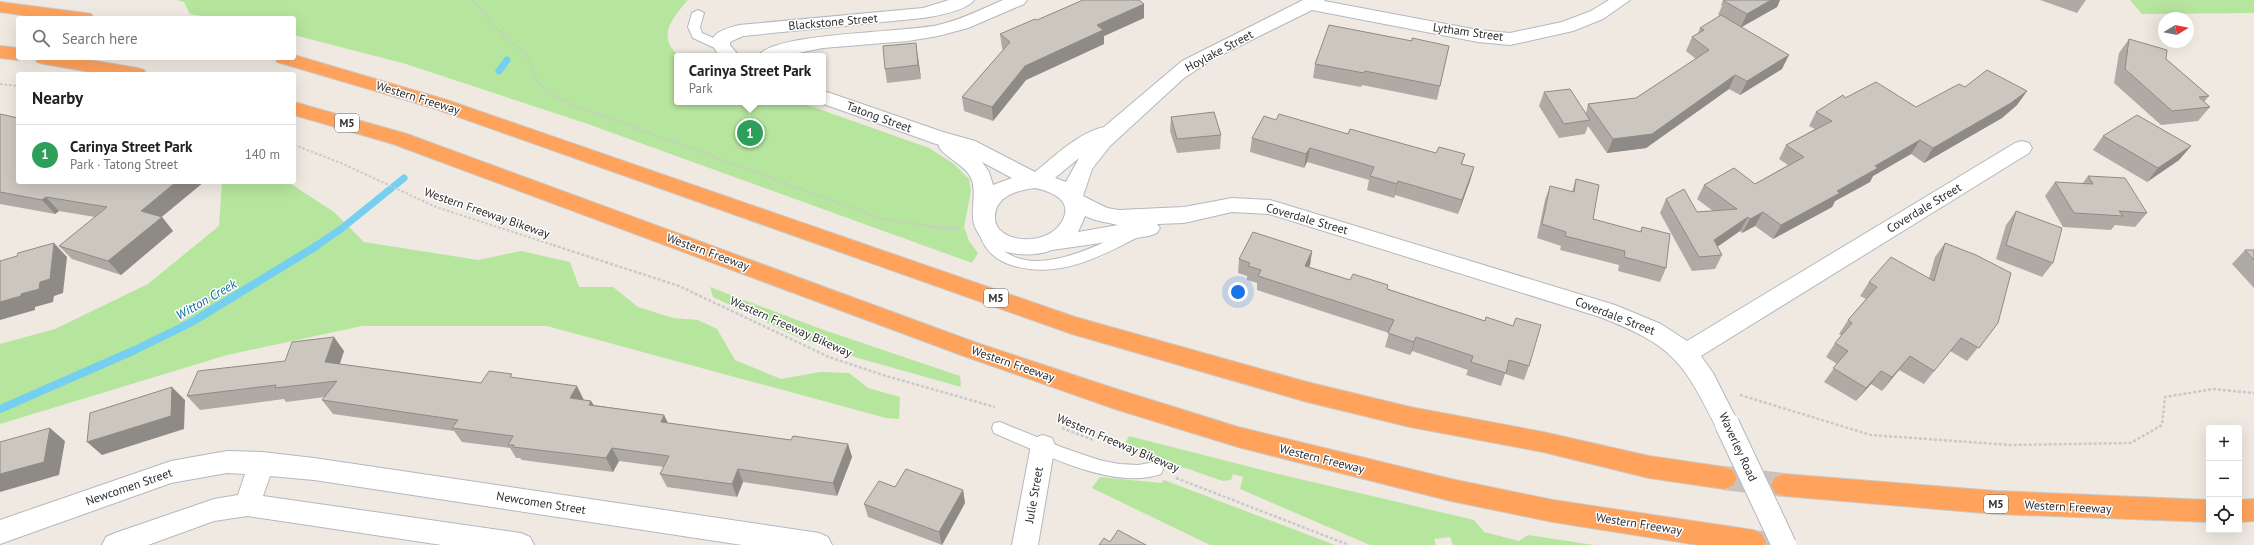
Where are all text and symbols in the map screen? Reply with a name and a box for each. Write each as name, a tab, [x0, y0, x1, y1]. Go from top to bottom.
street label: Blackstone Street	[788, 10, 878, 33]
north arrow	[2158, 12, 2194, 48]
search box	[16, 16, 296, 60]
street label: Lytham Street	[1432, 19, 1504, 44]
street label: Hoylake Street	[1182, 26, 1255, 75]
icon: search	[30, 27, 52, 49]
text: Search here	[62, 29, 138, 48]
popup	[674, 53, 826, 105]
text: Carinya Street Park	[689, 61, 811, 80]
street label: Western Freeway	[374, 78, 462, 118]
text: Park	[689, 80, 713, 97]
text: Nearby	[32, 87, 83, 109]
street label: Tatong Street	[844, 98, 914, 135]
road number: M5	[335, 114, 359, 132]
pin: 1	[737, 118, 763, 148]
text: Carinya Street Park	[70, 137, 192, 156]
text: 1	[41, 146, 49, 163]
text: 140 m	[245, 146, 280, 163]
text: Park · Tatong Street	[70, 156, 178, 173]
street label: Coverdale Street	[1884, 179, 1964, 236]
street label: Western Freeway Bikeway	[422, 184, 552, 241]
street label: Coverdale Street	[1264, 200, 1350, 237]
street label: Western Freeway	[665, 230, 752, 274]
water label: Witton Creek	[173, 275, 241, 324]
your location	[1228, 282, 1248, 302]
road number: M5	[984, 289, 1008, 307]
street label: Western Freeway Bikeway	[728, 293, 855, 360]
street label: Coverdale Street	[1573, 293, 1657, 338]
street label: Western Freeway	[970, 342, 1057, 385]
street label: Western Freeway Bikeway	[1055, 410, 1182, 475]
street label: Waverley Road	[1716, 410, 1761, 484]
map controls	[2206, 425, 2242, 533]
button: +	[2206, 425, 2242, 461]
street label: Western Freeway	[1278, 441, 1367, 476]
button: −	[2206, 461, 2242, 497]
street label: Newcomen Street	[84, 465, 174, 508]
street label: Julie Street	[1021, 466, 1046, 525]
street label: Newcomen Street	[495, 488, 587, 517]
road number: M5	[1984, 495, 2008, 513]
street label: Western Freeway	[2024, 497, 2112, 516]
button: locate	[2206, 497, 2242, 533]
street label: Western Freeway	[1595, 509, 1684, 538]

